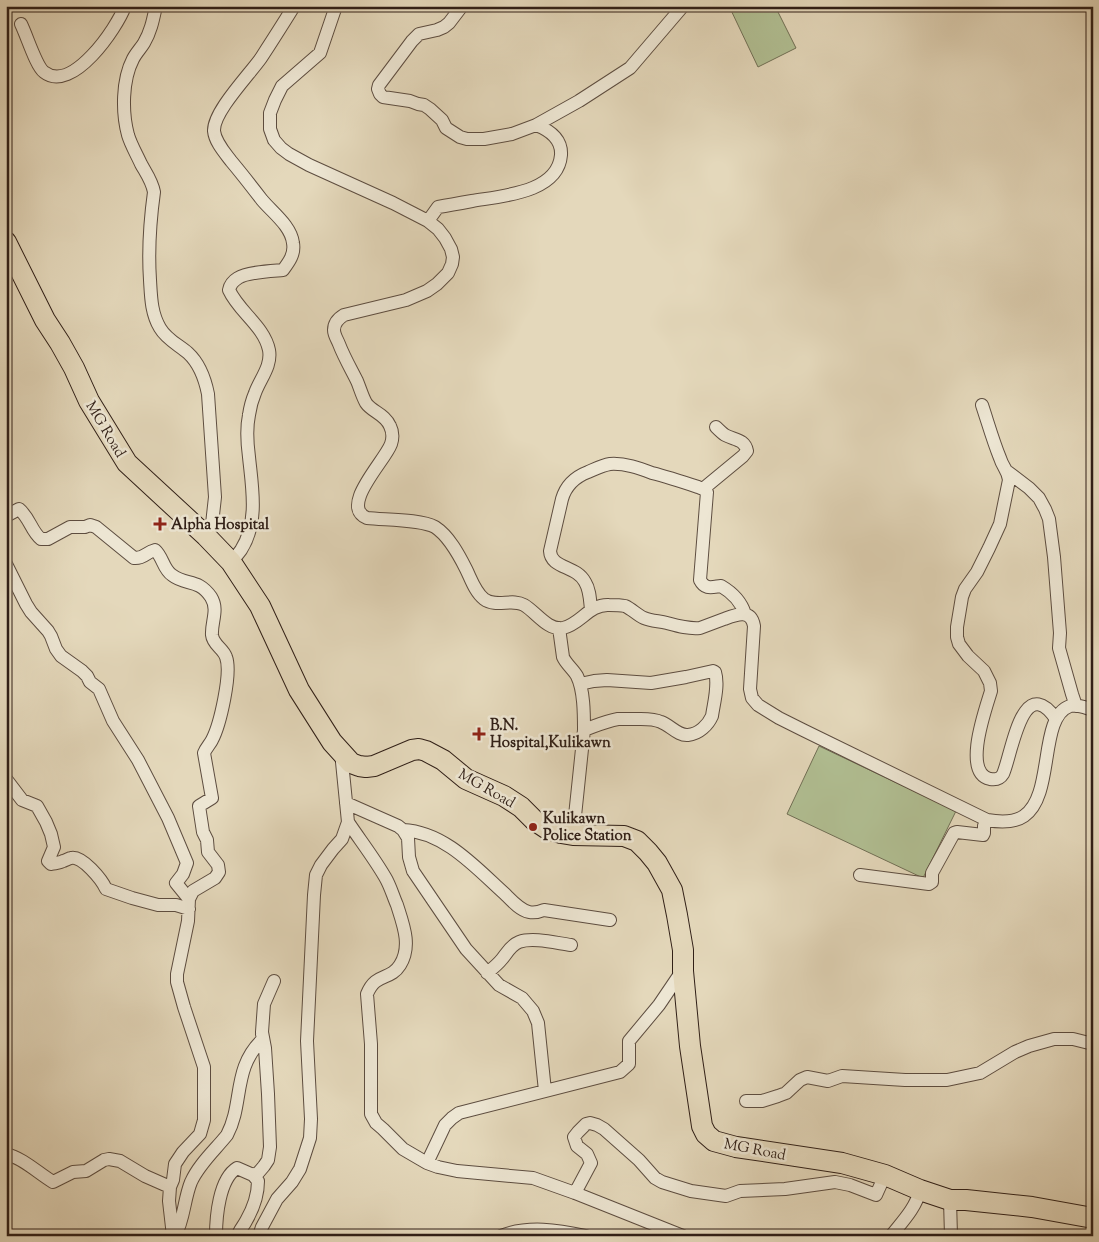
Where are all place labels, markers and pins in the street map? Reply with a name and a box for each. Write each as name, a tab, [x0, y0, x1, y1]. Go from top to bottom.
place label: Alpha Hospital	[171, 515, 270, 536]
marker: Alpha Hospital	[153, 517, 167, 531]
place label: B.N. Hospital,Kulikawn	[490, 716, 611, 754]
marker: B.N. Hospital,Kulikawn	[472, 727, 486, 741]
place label: Kulikawn Police Station	[543, 809, 632, 847]
marker: Kulikawn Police Station	[527, 821, 539, 833]

